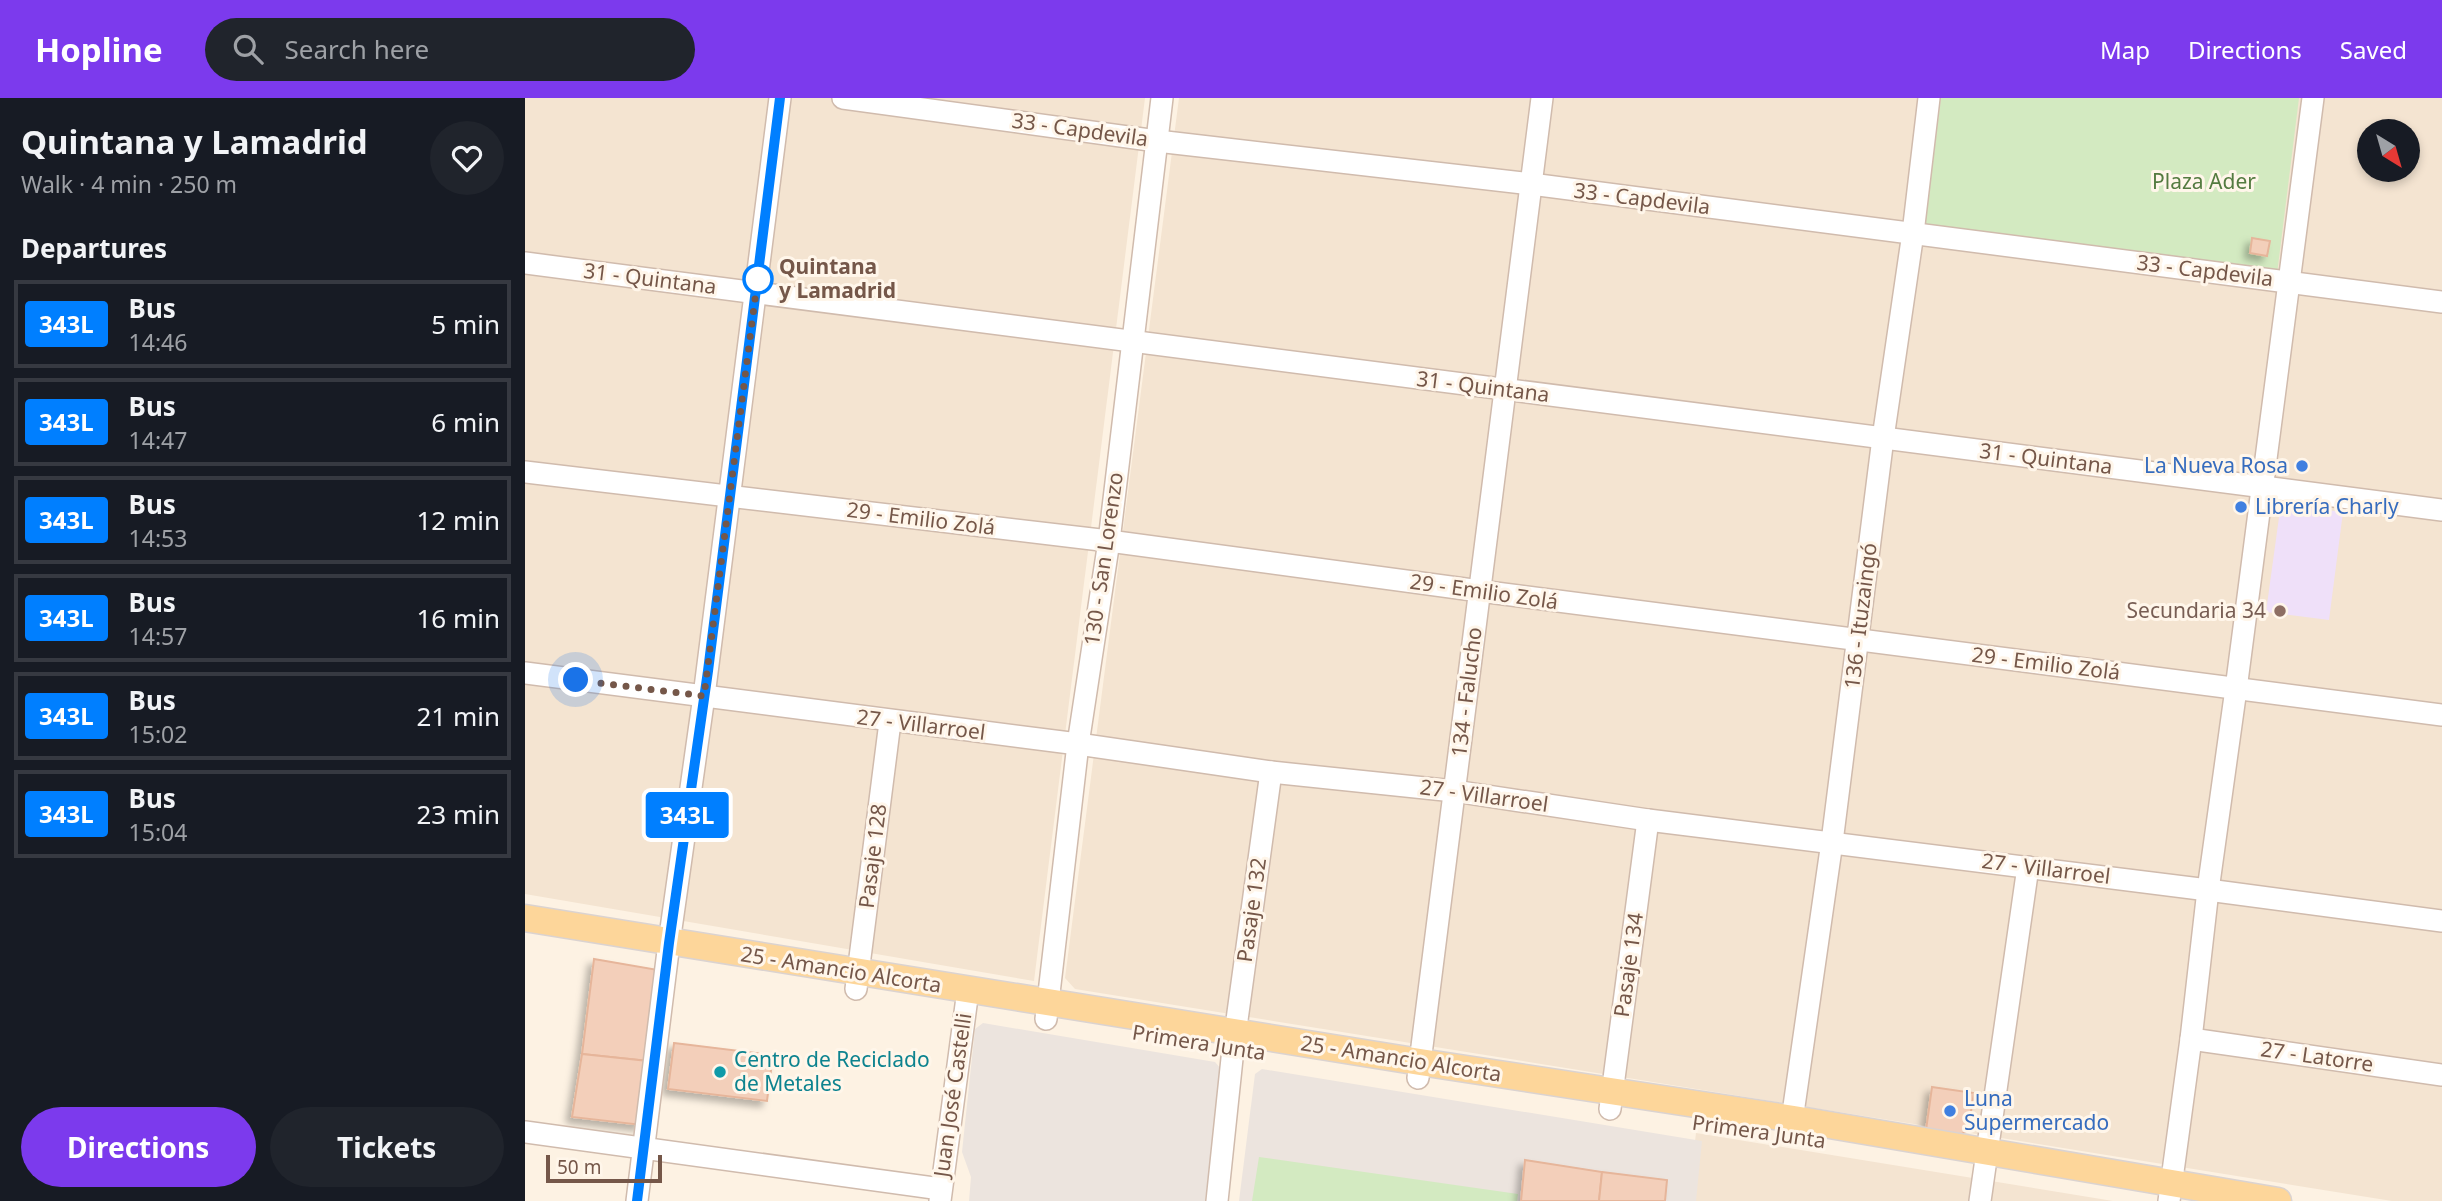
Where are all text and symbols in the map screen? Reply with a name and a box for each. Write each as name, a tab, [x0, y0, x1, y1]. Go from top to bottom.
search box	[205, 18, 695, 81]
text: Hopline	[35, 27, 163, 72]
icon: search	[229, 30, 267, 68]
text: Search here	[285, 31, 429, 67]
text: Map	[2100, 33, 2150, 66]
text: Directions	[2188, 33, 2302, 66]
text: Saved	[2340, 33, 2407, 66]
street label: 33 - Capdevila	[1010, 106, 1150, 152]
text: Quintana y Lamadrid	[21, 119, 368, 164]
north arrow	[2357, 119, 2420, 182]
map controls	[2357, 119, 2420, 182]
button: heart	[430, 121, 504, 195]
park label: Plaza Ader	[2152, 167, 2256, 195]
text: Walk · 4 min · 250 m	[21, 168, 237, 200]
street label: 33 - Capdevila	[1572, 176, 1712, 220]
text: Departures	[21, 230, 167, 266]
street label: 33 - Capdevila	[2135, 248, 2275, 292]
place label: Quintana y Lamadrid	[779, 252, 896, 304]
street label: 31 - Quintana	[582, 256, 718, 300]
marker: Quintana y Lamadrid	[743, 264, 773, 294]
text: Bus	[129, 290, 176, 326]
text: 5 min	[431, 306, 500, 342]
text: 343L	[39, 307, 94, 340]
text: 14:46	[129, 326, 187, 358]
street label: 31 - Quintana	[1415, 364, 1551, 408]
text: Bus	[129, 388, 176, 424]
text: 6 min	[431, 404, 500, 440]
text: 343L	[39, 405, 94, 438]
text: 14:47	[129, 424, 187, 456]
street label: 31 - Quintana	[1978, 436, 2114, 480]
place label: La Nueva Rosa	[2144, 451, 2288, 479]
marker: La Nueva Rosa	[2294, 458, 2310, 474]
street label: 130 - San Lorenzo	[1077, 470, 1129, 647]
text: Bus	[129, 486, 176, 522]
place label: Librería Charly	[2255, 492, 2399, 520]
street label: 29 - Emilio Zolá	[845, 495, 997, 541]
marker: Librería Charly	[2233, 499, 2249, 515]
text: 12 min	[416, 502, 500, 538]
text: 343L	[39, 503, 94, 536]
text: 14:53	[129, 522, 187, 554]
street label: 136 - Ituzaingó	[1837, 541, 1883, 691]
street label: 29 - Emilio Zolá	[1408, 567, 1560, 615]
text: Bus	[129, 584, 176, 620]
place label: Secundaria 34	[2127, 596, 2266, 624]
text: 16 min	[416, 600, 500, 636]
text: 343L	[39, 601, 94, 634]
marker: Secundaria 34	[2272, 603, 2288, 619]
text: 14:57	[129, 620, 187, 652]
street label: 134 - Falucho	[1444, 625, 1488, 758]
street label: 29 - Emilio Zolá	[1970, 640, 2122, 686]
your location	[558, 662, 593, 697]
text: Bus	[129, 682, 176, 718]
text: 21 min	[416, 698, 500, 734]
text: 343L	[39, 699, 94, 732]
street label: 27 - Villarroel	[855, 702, 987, 746]
text: 15:02	[129, 718, 187, 750]
street label: 27 - Villarroel	[1418, 772, 1550, 818]
text: Bus	[129, 780, 176, 816]
line badge: 343L	[638, 792, 736, 838]
text: 23 min	[416, 796, 500, 832]
text: 343L	[39, 797, 94, 830]
text: 343L	[660, 798, 714, 831]
street label: Pasaje 128	[852, 802, 892, 910]
text: 15:04	[129, 816, 187, 848]
street label: 27 - Villarroel	[1980, 846, 2112, 890]
street label: Pasaje 132	[1230, 856, 1272, 964]
street label: Pasaje 134	[1607, 911, 1649, 1019]
street label: 25 - Amancio Alcorta	[739, 939, 944, 999]
street label: Juan José Castelli	[926, 1011, 977, 1181]
street label: Primera Junta	[1130, 1018, 1268, 1066]
street label: 25 - Amancio Alcorta	[1299, 1028, 1504, 1088]
street label: 27 - Latorre	[2259, 1034, 2375, 1078]
place label: Centro de Reciclado de Metales	[734, 1045, 930, 1097]
marker: Centro de Reciclado de Metales	[712, 1064, 728, 1080]
place label: Luna Supermercado	[1964, 1084, 2109, 1136]
marker: Luna Supermercado	[1942, 1103, 1958, 1119]
button: Directions	[21, 1107, 256, 1187]
button: Tickets	[270, 1107, 504, 1187]
street label: Primera Junta	[1690, 1108, 1828, 1154]
scale bar	[546, 1152, 661, 1184]
text: 50 m	[557, 1154, 601, 1180]

